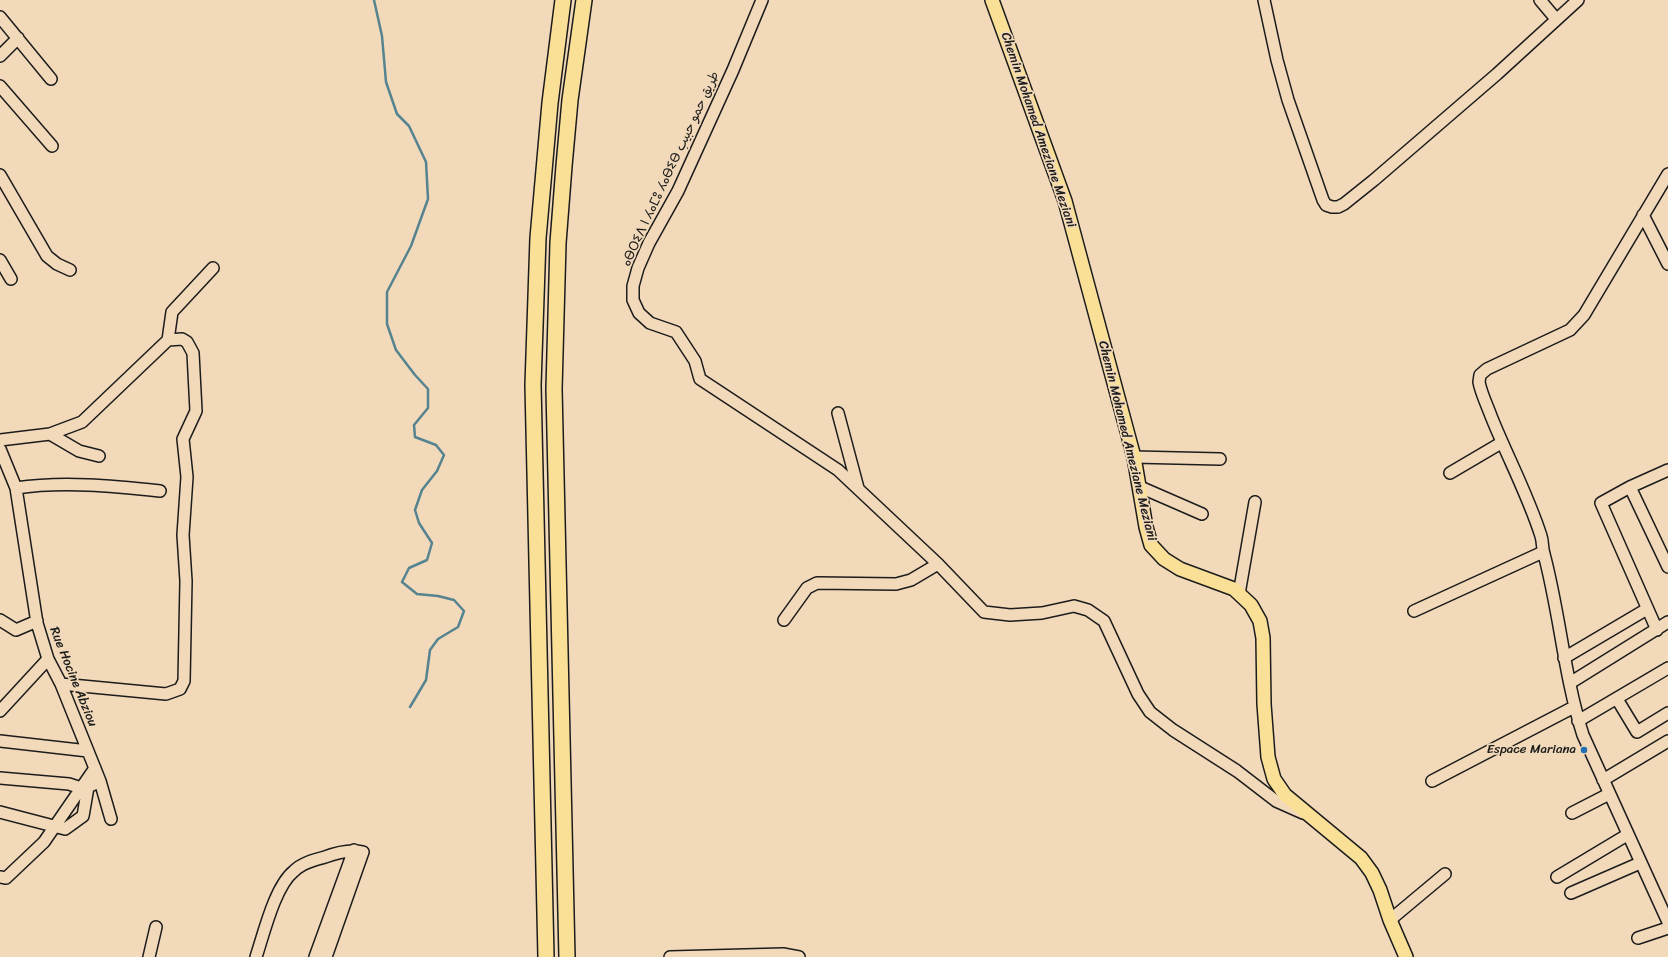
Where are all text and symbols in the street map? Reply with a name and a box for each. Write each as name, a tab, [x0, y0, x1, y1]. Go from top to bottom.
street label: Chemin Mohamed Ameziane Meziani	[997, 30, 1079, 230]
street label: ⴰⴱⵔⵉⴷ ⵏ ⵃⴰⵎⵓ ⵃⴰⴱⵉⴱ طريق حمو حبيب	[619, 69, 723, 269]
street label: Chemin Mohamed Ameziane Meziani	[1095, 339, 1159, 543]
street label: Rue Hocine Abziou	[46, 625, 100, 729]
place label: Espace Mariana	[1487, 742, 1576, 758]
marker: Espace Mariana	[1579, 745, 1589, 755]

